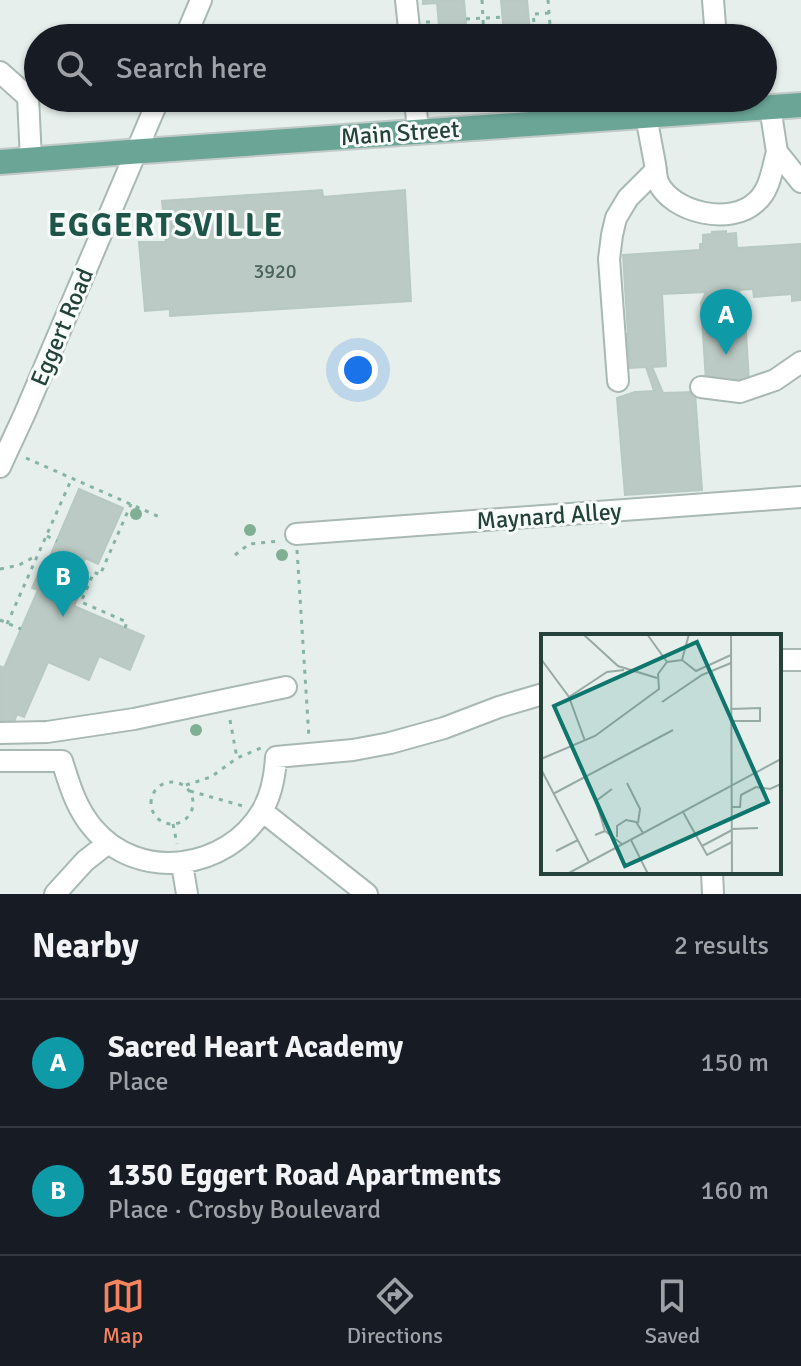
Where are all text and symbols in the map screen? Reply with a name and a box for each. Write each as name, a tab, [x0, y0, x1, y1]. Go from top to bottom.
search box	[24, 24, 777, 112]
icon: search	[52, 46, 96, 90]
text: Search here	[116, 50, 267, 87]
street label: Main Street	[340, 114, 460, 152]
district label: EGGERTSVILLE	[48, 206, 284, 245]
house number: 3920	[253, 259, 297, 284]
street label: Eggert Road	[24, 264, 100, 390]
pin: A	[700, 289, 752, 355]
your location	[338, 350, 378, 390]
street label: Maynard Alley	[475, 496, 623, 536]
pin: B	[37, 551, 89, 617]
inset map	[541, 634, 781, 874]
text: Nearby	[32, 925, 139, 967]
text: 2 results	[674, 930, 769, 962]
text: Sacred Heart Academy	[108, 1029, 403, 1066]
text: A	[50, 1047, 66, 1079]
text: 150 m	[700, 1047, 769, 1079]
text: Place	[108, 1066, 169, 1098]
text: 1350 Eggert Road Apartments	[108, 1157, 501, 1194]
text: B	[50, 1175, 66, 1207]
text: 160 m	[700, 1175, 769, 1207]
text: Place · Crosby Boulevard	[108, 1194, 381, 1226]
tab: Map	[101, 1274, 145, 1349]
tab: Directions	[347, 1274, 443, 1349]
tab: Saved	[645, 1274, 700, 1349]

